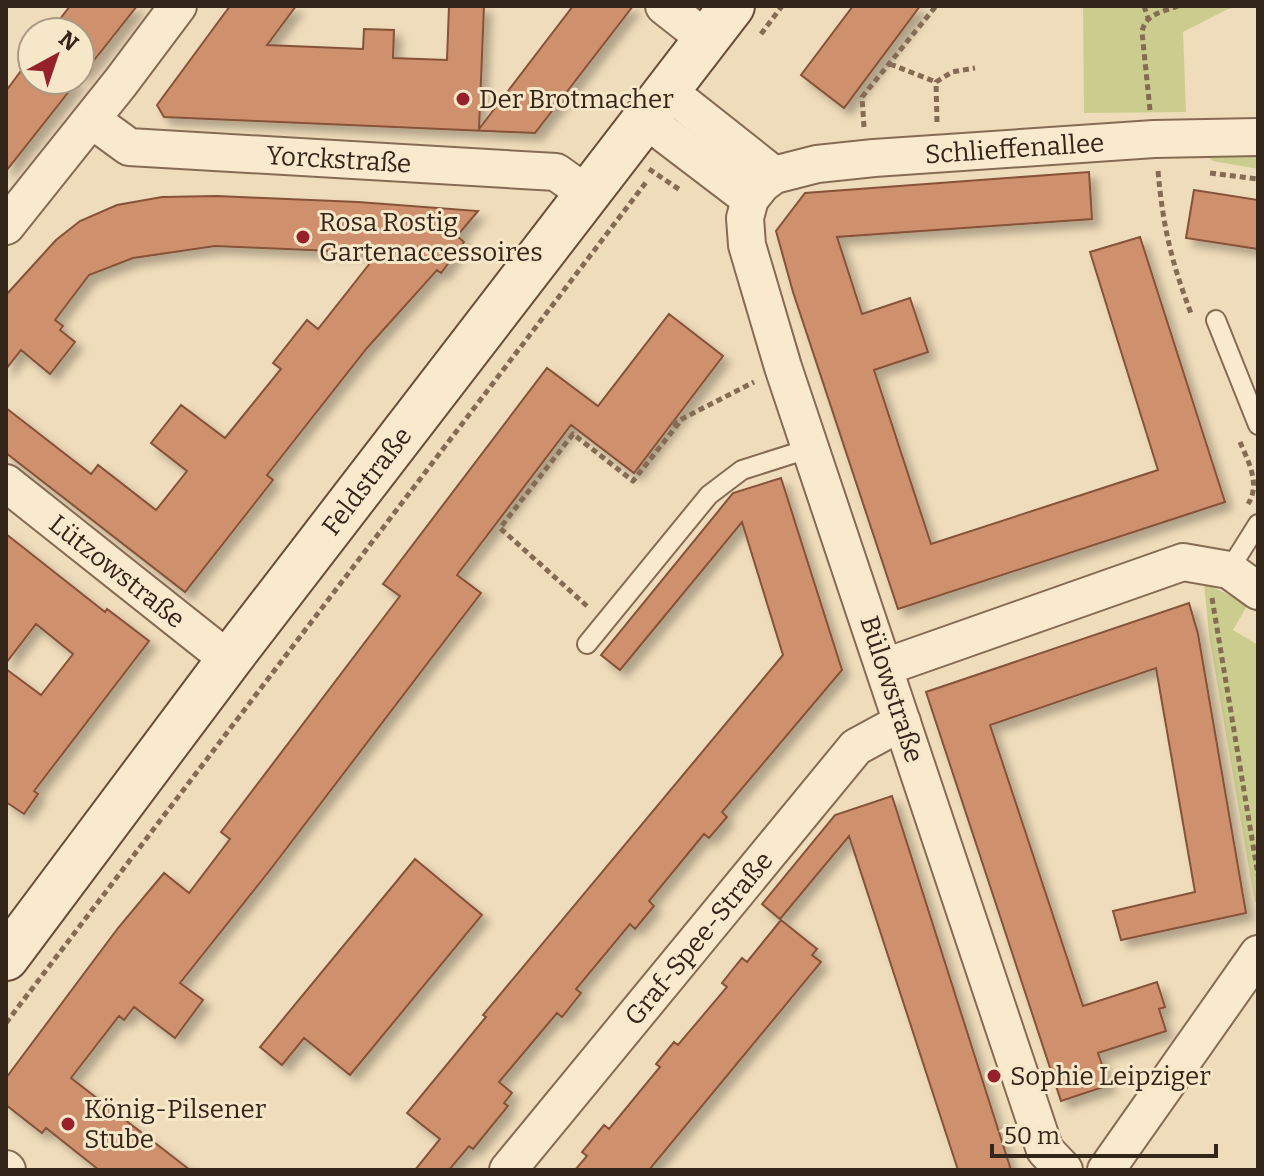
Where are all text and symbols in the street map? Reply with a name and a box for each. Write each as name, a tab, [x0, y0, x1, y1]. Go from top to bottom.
north arrow	[16, 16, 96, 96]
text: N	[53, 25, 84, 57]
place label: Der Brotmacher	[479, 84, 674, 115]
marker: Der Brotmacher	[454, 90, 472, 108]
street label: Schlieffenallee	[924, 127, 1105, 171]
street label: Yorckstraße	[265, 140, 412, 179]
place label: Rosa Rostig Gartenaccessoires	[319, 207, 543, 268]
marker: Rosa Rostig Gartenaccessoires	[294, 228, 312, 246]
street label: Feldstraße	[316, 421, 418, 542]
street label: Lützowstraße	[43, 508, 191, 635]
street label: Bülowstraße	[853, 612, 930, 766]
street label: Graf-Spee-Straße	[619, 846, 779, 1032]
place label: Sophie Leipziger	[1010, 1061, 1211, 1092]
marker: Sophie Leipziger	[985, 1067, 1003, 1085]
place label: König-Pilsener Stube	[84, 1094, 267, 1155]
scale bar	[992, 1108, 1216, 1158]
marker: König-Pilsener Stube	[59, 1115, 77, 1133]
text: 50 m	[1004, 1122, 1060, 1150]

